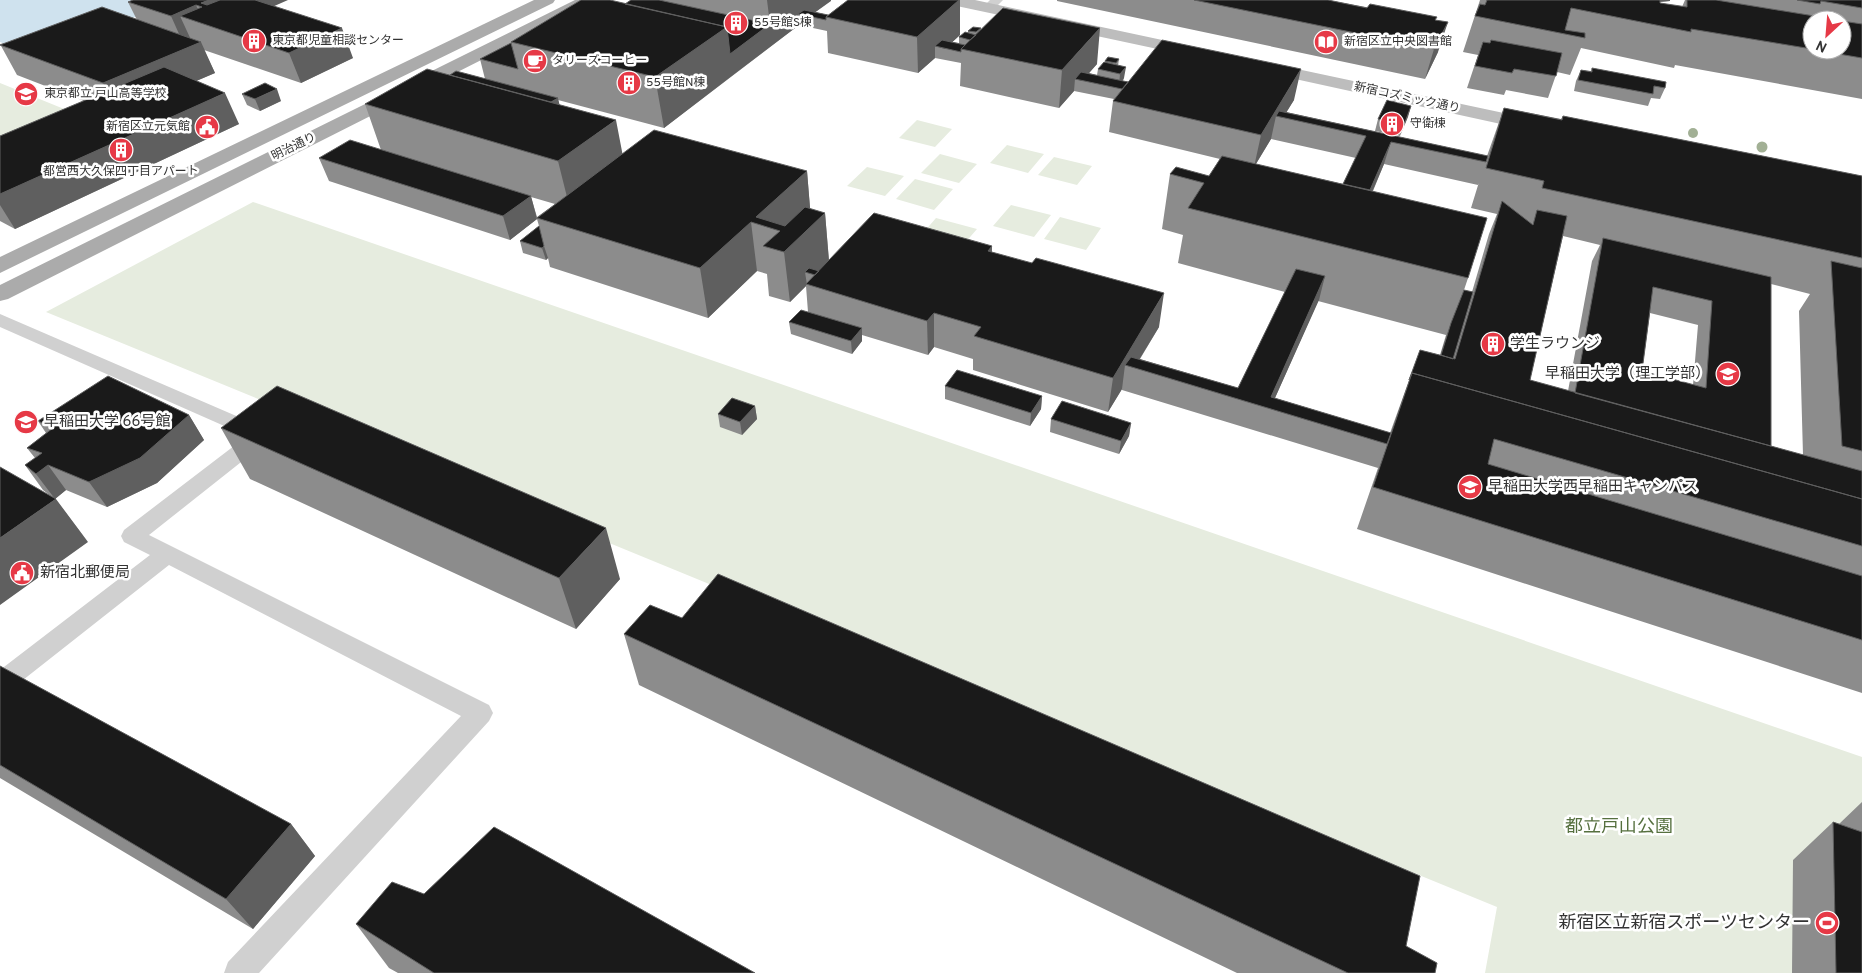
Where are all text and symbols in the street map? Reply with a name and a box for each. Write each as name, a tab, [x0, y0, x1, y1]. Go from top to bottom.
building icon: 55号館S棟	[723, 10, 749, 36]
north arrow	[1802, 10, 1852, 60]
place label: 55号館S棟	[754, 15, 812, 31]
building icon: 東京都児童相談センター	[241, 28, 267, 54]
library icon: 新宿区立中央図書館	[1313, 29, 1339, 55]
place label: 東京都児童相談センター	[272, 33, 404, 49]
place label: 新宿区立中央図書館	[1344, 34, 1452, 50]
text: N	[1814, 35, 1830, 55]
cafe icon: タリーズコーヒー	[522, 48, 548, 74]
place label: タリーズコーヒー	[552, 53, 647, 69]
building icon: 55号館N棟	[616, 70, 642, 96]
place label: 55号館N棟	[646, 75, 705, 91]
street label: 新宿コズミック通り	[1353, 79, 1461, 117]
school or university icon: 東京都立 戸山高等学校	[13, 81, 39, 107]
place label: 東京都立 戸山高等学校	[44, 86, 167, 102]
building icon: 守衛棟	[1379, 111, 1405, 137]
public building icon: 新宿区立元気館	[194, 114, 220, 140]
place label: 守衛棟	[1410, 116, 1446, 132]
place label: 新宿区立元気館	[106, 119, 190, 135]
street label: 明治通り	[269, 129, 319, 165]
building icon: 都営西大久保四丁目アパート	[108, 137, 134, 163]
place label: 都営西大久保四丁目アパート	[43, 164, 199, 180]
building icon: 学生ラウンジ	[1480, 331, 1506, 357]
place label: 学生ラウンジ	[1510, 335, 1600, 354]
school or university icon: 早稲田大学（理工学部）	[1715, 361, 1741, 387]
place label: 早稲田大学（理工学部）	[1545, 365, 1710, 384]
school or university icon: 早稲田大学 66号館	[13, 409, 39, 435]
place label: 早稲田大学 66号館	[44, 413, 170, 432]
school or university icon: 早稲田大学西早稲田キャンパス	[1457, 474, 1483, 500]
place label: 早稲田大学西早稲田キャンパス	[1488, 478, 1698, 497]
public building icon: 新宿北郵便局	[9, 560, 35, 586]
place label: 新宿北郵便局	[40, 563, 130, 583]
park label: 都立戸山公園	[1565, 816, 1673, 839]
sports icon: 新宿区立新宿スポーツセンター	[1814, 910, 1840, 936]
place label: 新宿区立新宿スポーツセンター	[1558, 912, 1810, 935]

